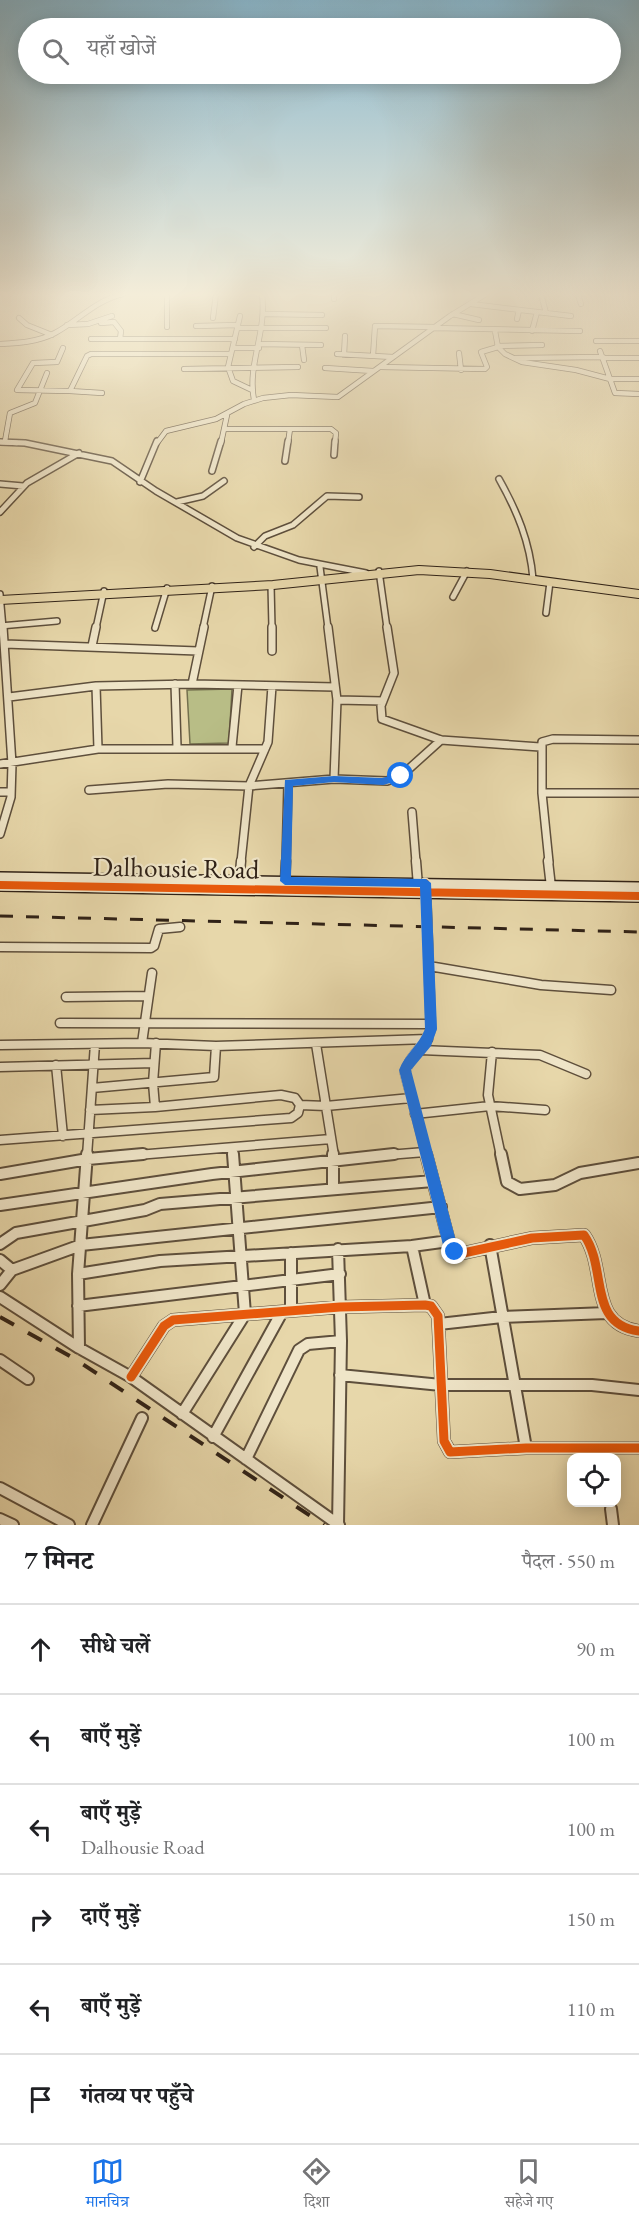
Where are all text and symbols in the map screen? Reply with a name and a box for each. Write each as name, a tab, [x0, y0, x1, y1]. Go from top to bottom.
search box	[18, 18, 621, 84]
text: यहाँ खोजें	[87, 33, 156, 62]
icon: search	[39, 35, 72, 68]
route start	[387, 762, 413, 788]
street label: Dalhousie Road	[92, 849, 260, 886]
route end	[441, 1238, 467, 1264]
map controls	[567, 1453, 621, 1507]
button: locate	[567, 1453, 621, 1507]
text: 7 मिनट	[24, 1543, 93, 1577]
text: पैदल · 550 m	[522, 1548, 615, 1574]
text: सीधे चलें	[81, 1631, 150, 1660]
icon: ahead	[24, 1633, 57, 1666]
text: 90 m	[576, 1636, 615, 1662]
text: बाएँ मुड़ें	[81, 1721, 141, 1750]
icon: left	[24, 1723, 57, 1756]
text: 100 m	[567, 1726, 615, 1752]
text: बाएँ मुड़ें	[81, 1798, 141, 1827]
icon: left	[24, 1813, 57, 1846]
text: 100 m	[567, 1816, 615, 1842]
text: Dalhousie Road	[81, 1834, 205, 1860]
text: दाएँ मुड़ें	[81, 1901, 140, 1930]
icon: right	[24, 1903, 57, 1936]
text: 150 m	[567, 1906, 615, 1932]
text: बाएँ मुड़ें	[81, 1991, 141, 2020]
icon: left	[24, 1993, 57, 2026]
text: 110 m	[567, 1996, 615, 2022]
text: गंतव्य पर पहुँचे	[81, 2081, 193, 2110]
icon: arrive	[24, 2083, 57, 2116]
tab: मानचित्र	[86, 2155, 129, 2217]
tab: दिशा	[300, 2155, 333, 2217]
tab: सहेजे गए	[505, 2155, 553, 2217]

